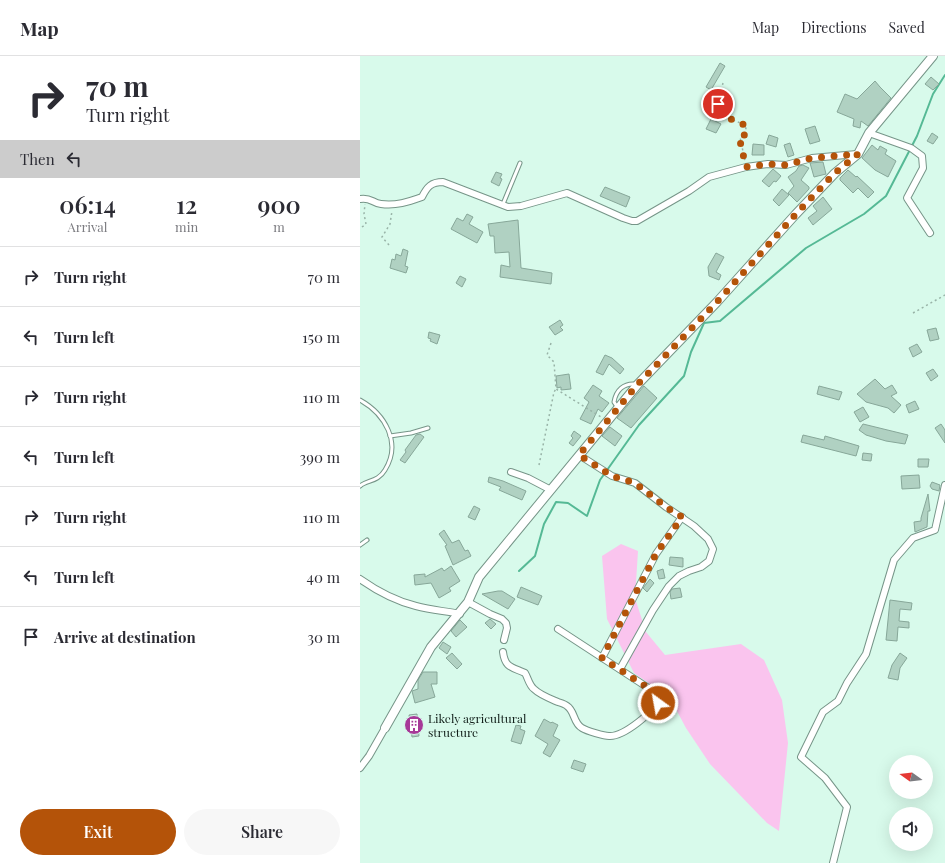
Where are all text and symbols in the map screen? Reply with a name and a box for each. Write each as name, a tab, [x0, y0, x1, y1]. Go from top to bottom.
text: Map	[20, 15, 59, 41]
text: Map	[752, 18, 779, 37]
text: Directions	[801, 18, 867, 37]
text: Saved	[889, 18, 925, 37]
text: 70 m	[86, 67, 149, 104]
icon: right	[20, 72, 72, 124]
pin	[701, 87, 735, 121]
icon: arrive	[707, 93, 729, 115]
text: Turn right	[86, 103, 169, 127]
icon: left	[63, 148, 85, 170]
text: Then	[20, 149, 55, 169]
text: 06:14	[59, 188, 116, 220]
text: 12	[176, 188, 197, 220]
text: 900	[258, 188, 301, 220]
text: Arrival	[68, 218, 108, 235]
text: min	[175, 218, 198, 235]
text: m	[273, 218, 285, 235]
icon: right	[20, 266, 42, 288]
text: Turn right	[54, 267, 127, 287]
text: 70 m	[308, 267, 340, 287]
icon: left	[20, 326, 42, 348]
text: Turn left	[54, 327, 115, 347]
text: 150 m	[302, 327, 340, 347]
icon: right	[20, 386, 42, 408]
text: Turn right	[54, 387, 127, 407]
text: 110 m	[303, 387, 340, 407]
icon: left	[20, 446, 42, 468]
text: Turn left	[54, 447, 115, 467]
text: 390 m	[300, 447, 340, 467]
icon: right	[20, 506, 42, 528]
text: Turn right	[54, 507, 127, 527]
text: 110 m	[303, 507, 340, 527]
icon: left	[20, 566, 42, 588]
text: Turn left	[54, 567, 115, 587]
text: 40 m	[307, 567, 340, 587]
icon: arrive	[20, 626, 42, 648]
text: Arrive at destination	[54, 627, 196, 647]
text: 30 m	[307, 627, 340, 647]
position arrow	[637, 682, 679, 724]
place label: Likely agricultural structure	[428, 710, 527, 740]
building icon: Likely agricultural structure	[403, 714, 425, 736]
north arrow	[889, 755, 933, 799]
map controls	[889, 755, 933, 851]
button: sound	[889, 807, 933, 851]
button: Exit	[20, 809, 176, 855]
button: Share	[184, 809, 340, 855]

